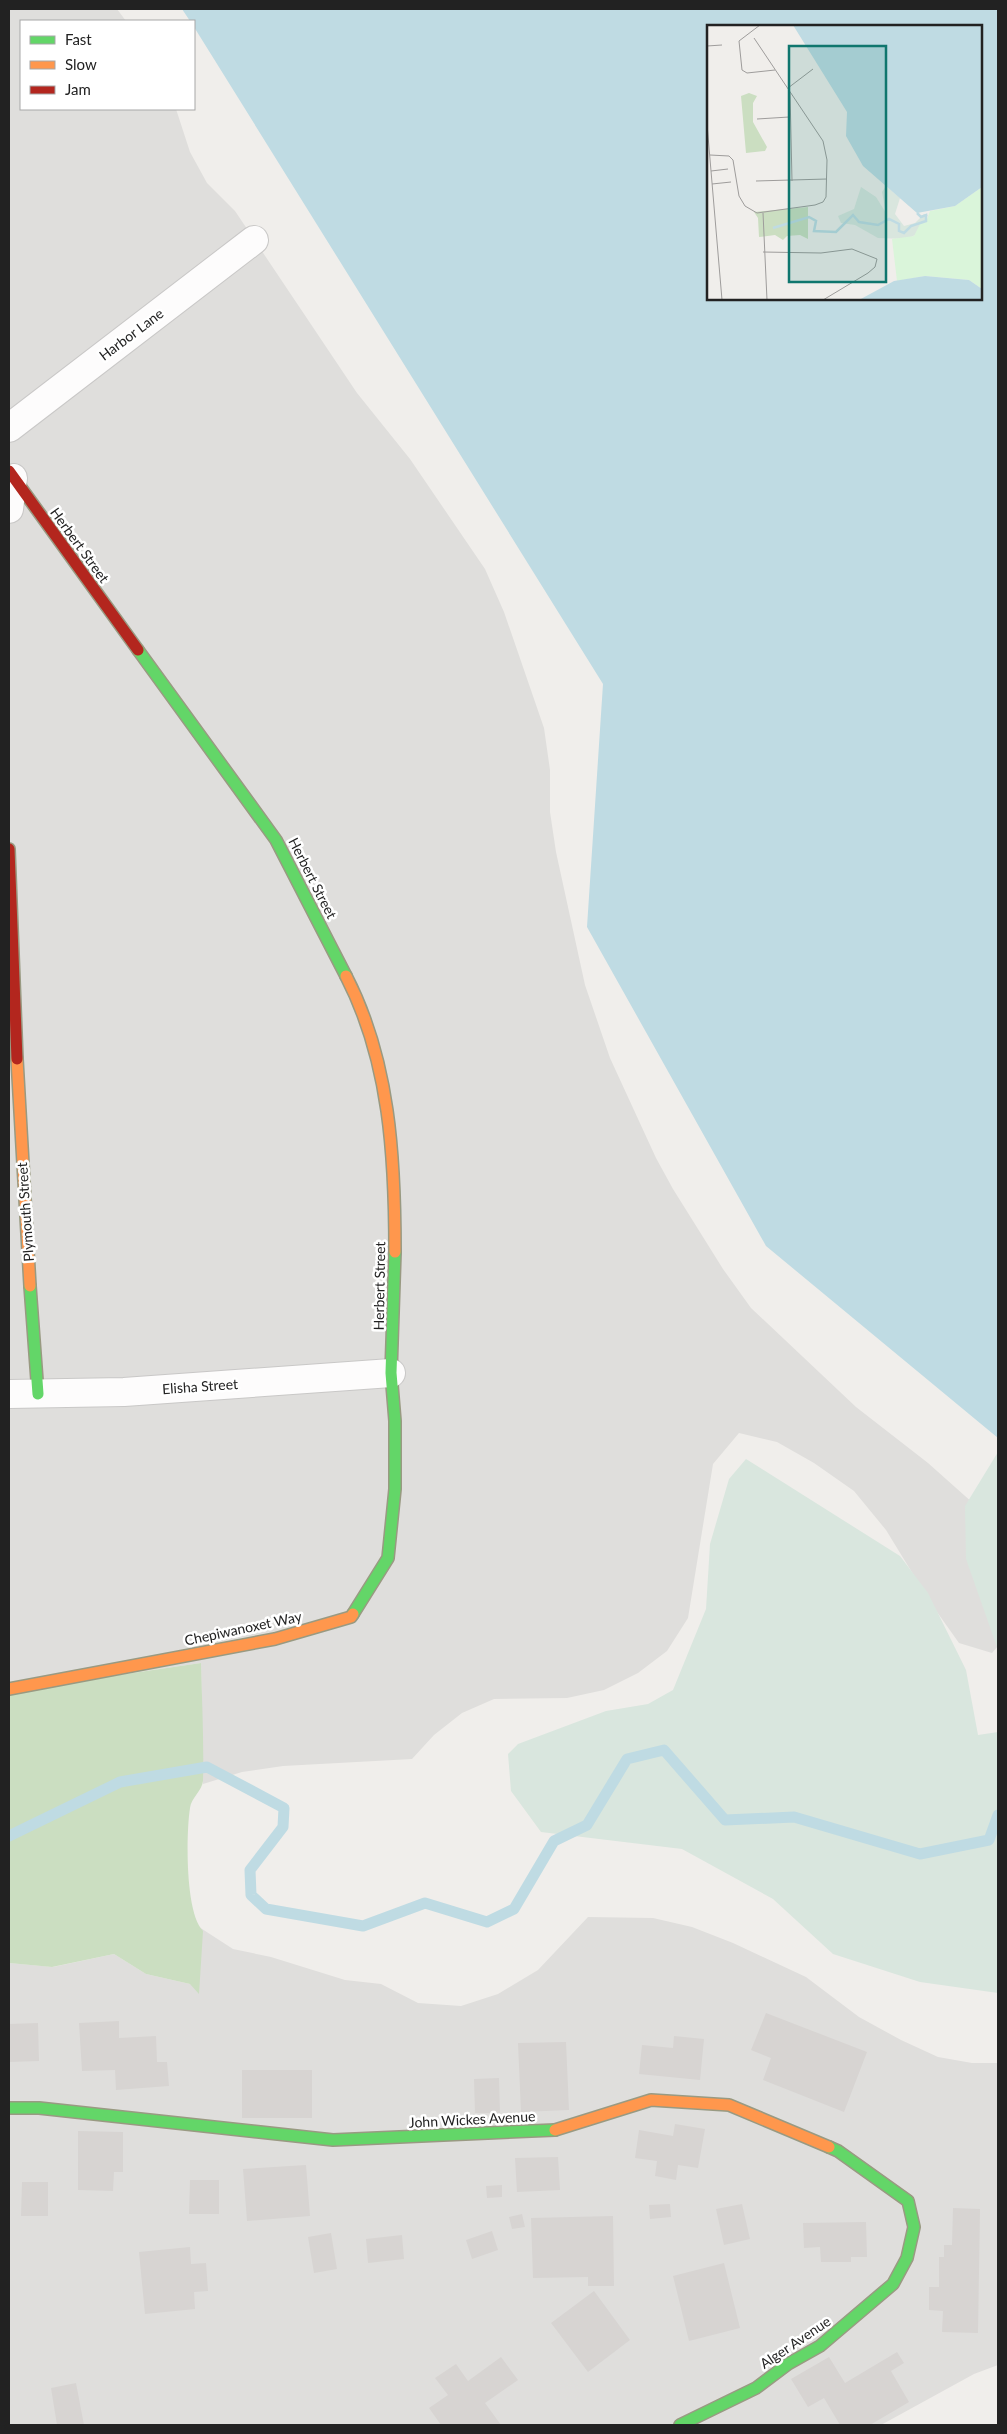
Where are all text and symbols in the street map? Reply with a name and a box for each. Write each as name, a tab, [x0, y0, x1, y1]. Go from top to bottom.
legend	[20, 20, 195, 110]
inset map	[707, 25, 982, 300]
text: Fast	[65, 30, 92, 48]
text: Slow	[65, 55, 97, 73]
text: Jam	[65, 80, 91, 98]
street label: Harbor Lane	[96, 304, 166, 364]
street label: Herbert Street	[47, 504, 113, 586]
street label: Herbert Street	[285, 835, 341, 921]
street label: Plymouth Street	[13, 1162, 37, 1262]
street label: Herbert Street	[370, 1241, 388, 1331]
street label: Elisha Street	[162, 1375, 238, 1397]
street label: Chepiwanoxet Way	[183, 1607, 304, 1649]
street label: John Wickes Avenue	[408, 2107, 536, 2131]
street label: Alger Avenue	[756, 2312, 834, 2372]

